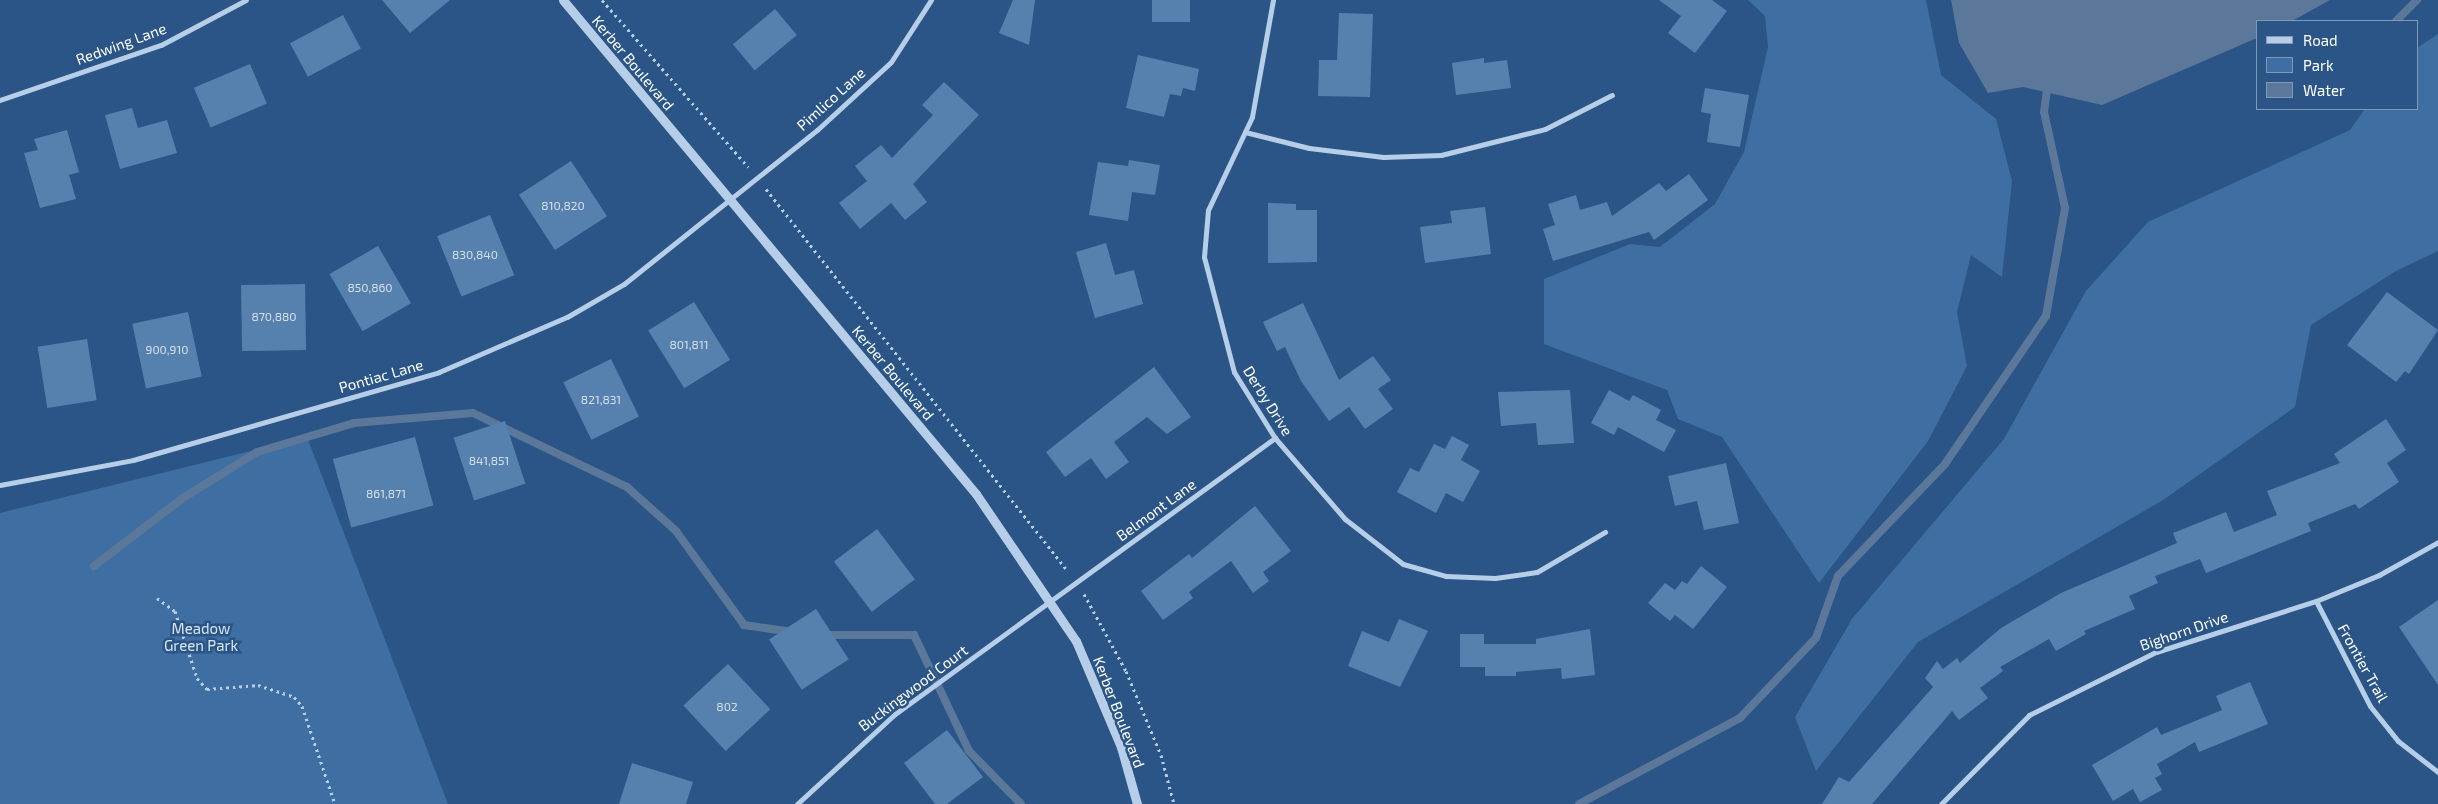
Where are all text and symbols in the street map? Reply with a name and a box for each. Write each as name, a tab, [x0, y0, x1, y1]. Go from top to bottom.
street label: Kerber Boulevard	[588, 12, 678, 114]
street label: Redwing Lane	[73, 19, 169, 69]
legend	[2256, 20, 2418, 110]
text: Road	[2303, 31, 2338, 49]
text: Park	[2303, 56, 2334, 74]
street label: Pimlico Lane	[793, 64, 869, 134]
text: Water	[2303, 81, 2345, 99]
house number: 810,820	[541, 199, 585, 213]
house number: 830,840	[452, 248, 498, 262]
house number: 850,860	[347, 281, 393, 295]
house number: 870,880	[251, 310, 297, 324]
street label: Kerber Boulevard	[848, 322, 938, 424]
house number: 801,811	[670, 338, 708, 352]
house number: 900,910	[146, 343, 188, 357]
street label: Pontiac Lane	[337, 355, 425, 397]
street label: Derby Drive	[1239, 363, 1297, 439]
house number: 821,831	[581, 393, 621, 407]
house number: 841,851	[469, 454, 509, 468]
street label: Belmont Lane	[1113, 475, 1199, 545]
house number: 861,871	[366, 487, 406, 501]
street label: Bighorn Drive	[2137, 607, 2231, 655]
park label: Meadow Green Park	[164, 619, 238, 654]
street label: Frontier Trail	[2334, 620, 2392, 706]
street label: Buckingwood Court	[855, 641, 971, 735]
street label: Kerber Boulevard	[1089, 654, 1149, 770]
house number: 802	[716, 700, 738, 714]

